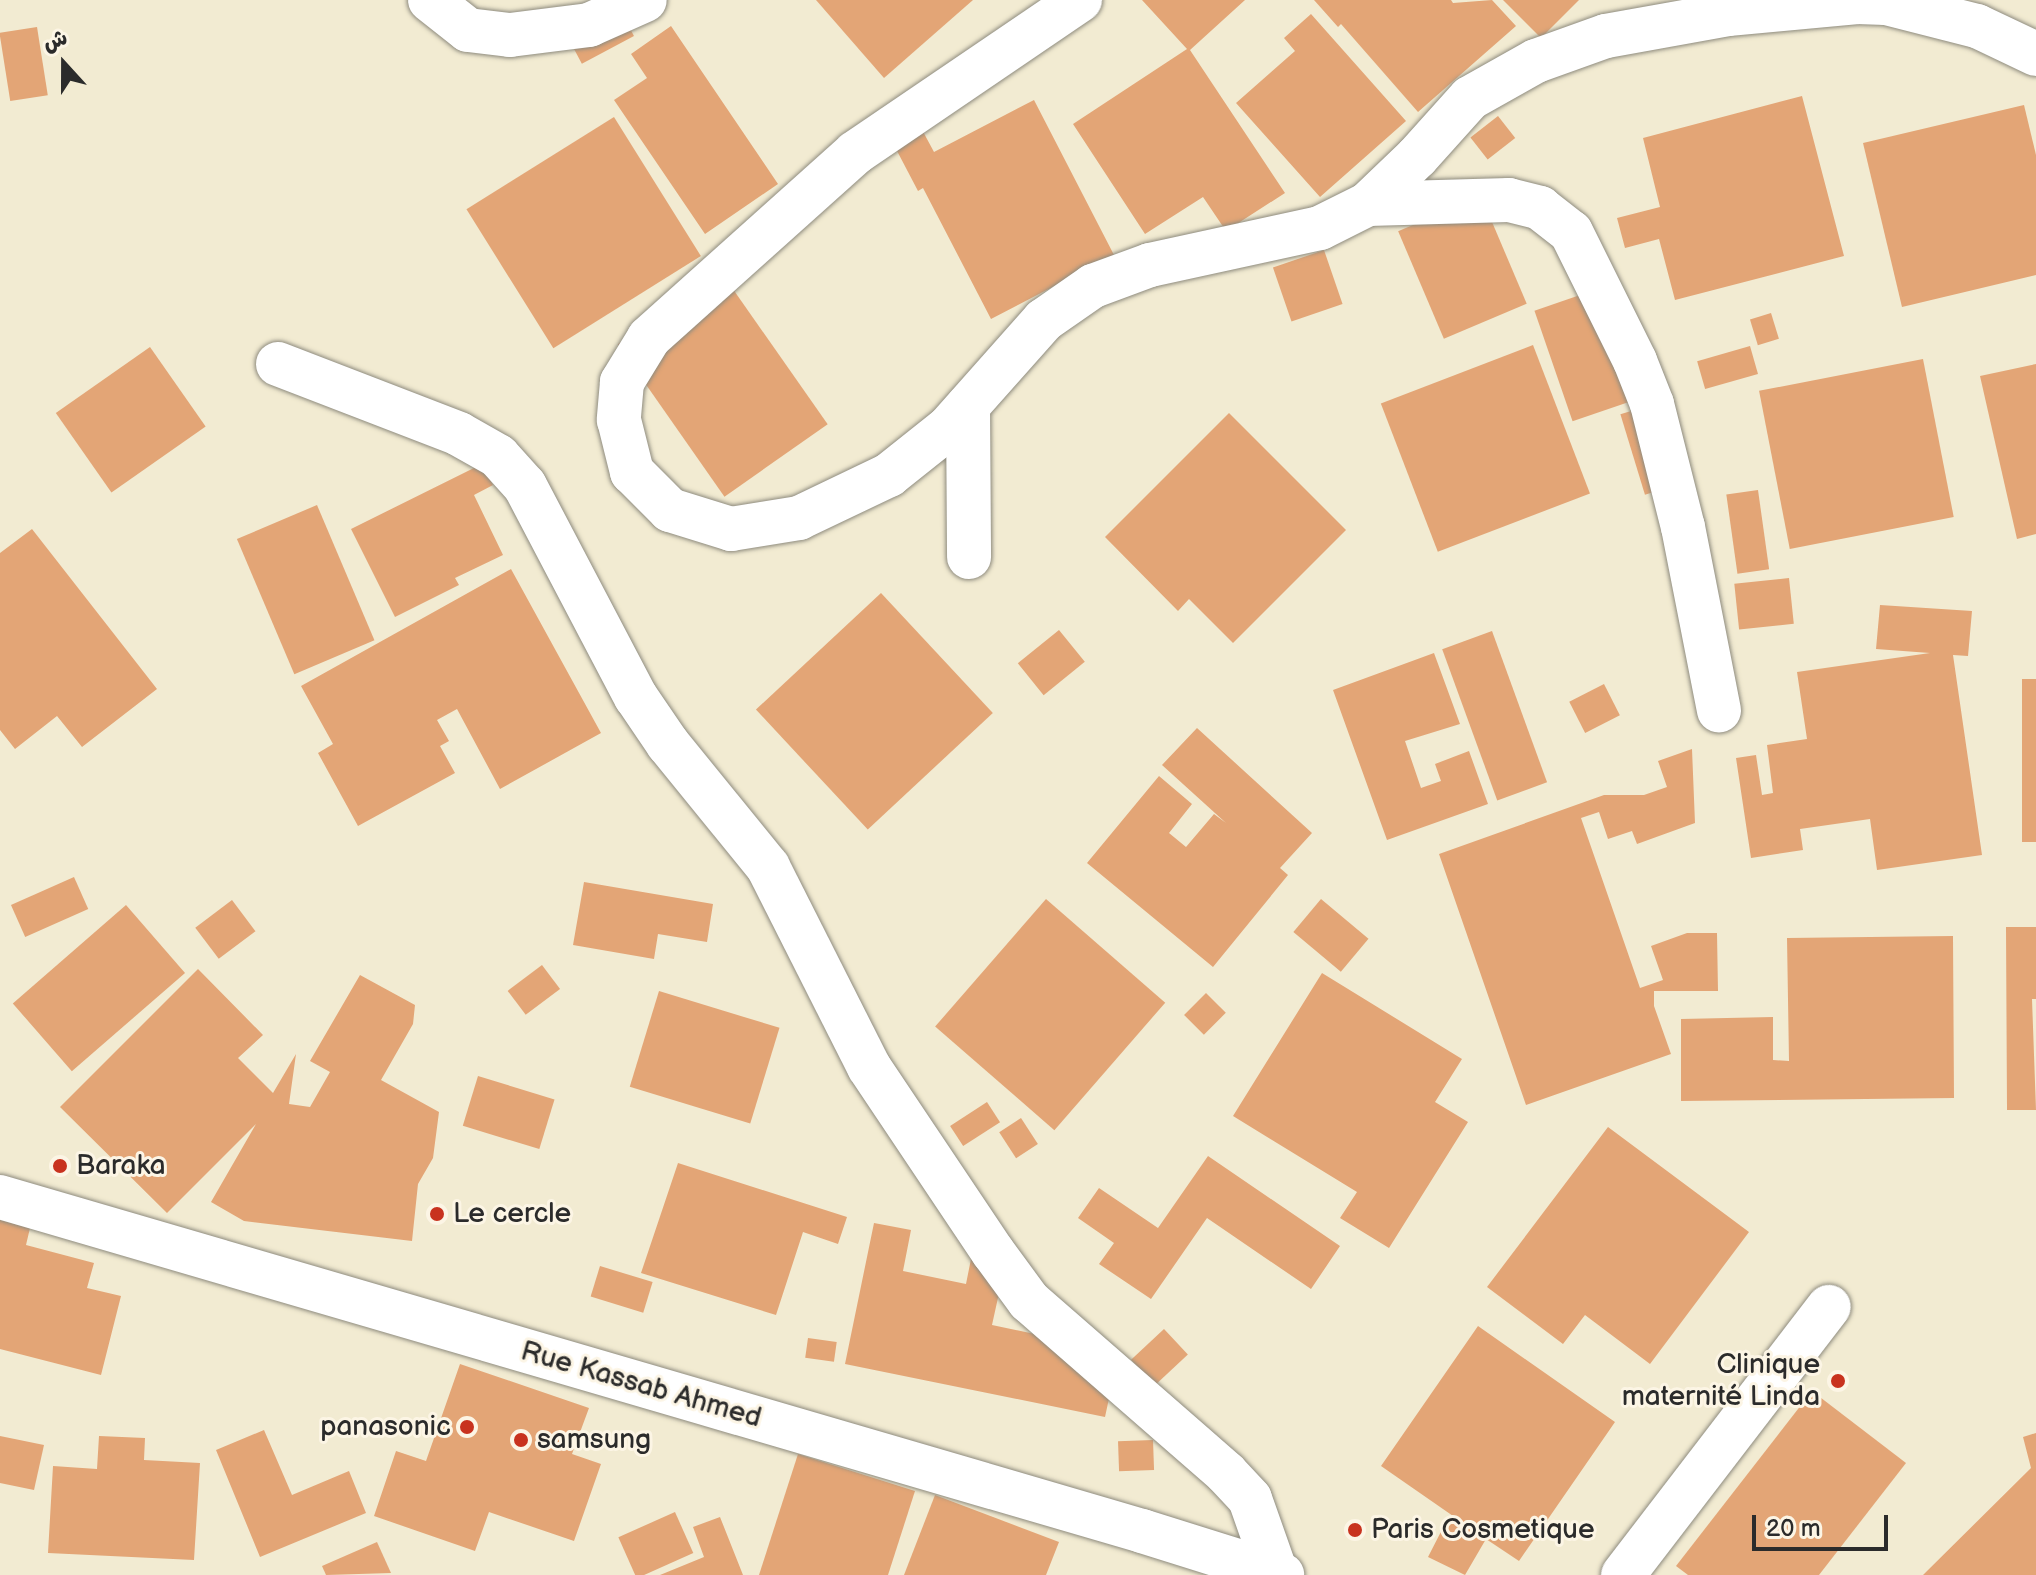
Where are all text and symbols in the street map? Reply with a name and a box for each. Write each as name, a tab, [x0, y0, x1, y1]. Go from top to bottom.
north arrow	[24, 24, 104, 104]
text: ش	[39, 24, 71, 58]
place label: Baraka	[76, 1149, 166, 1183]
marker: Baraka	[51, 1157, 69, 1175]
place label: Le cercle	[453, 1197, 571, 1231]
marker: Le cercle	[428, 1205, 446, 1223]
street label: Rue Kassab Ahmed	[517, 1335, 765, 1435]
place label: Clinique maternité Linda	[1622, 1348, 1820, 1414]
marker: Clinique maternité Linda	[1827, 1370, 1849, 1392]
place label: panasonic	[320, 1410, 451, 1444]
marker: panasonic	[458, 1418, 476, 1436]
place label: samsung	[537, 1423, 651, 1457]
marker: samsung	[512, 1431, 530, 1449]
scale bar	[1756, 1499, 1892, 1549]
place label: Paris Cosmetique	[1371, 1513, 1595, 1547]
text: 20 m	[1766, 1514, 1821, 1543]
marker: Paris Cosmetique	[1346, 1521, 1364, 1539]

